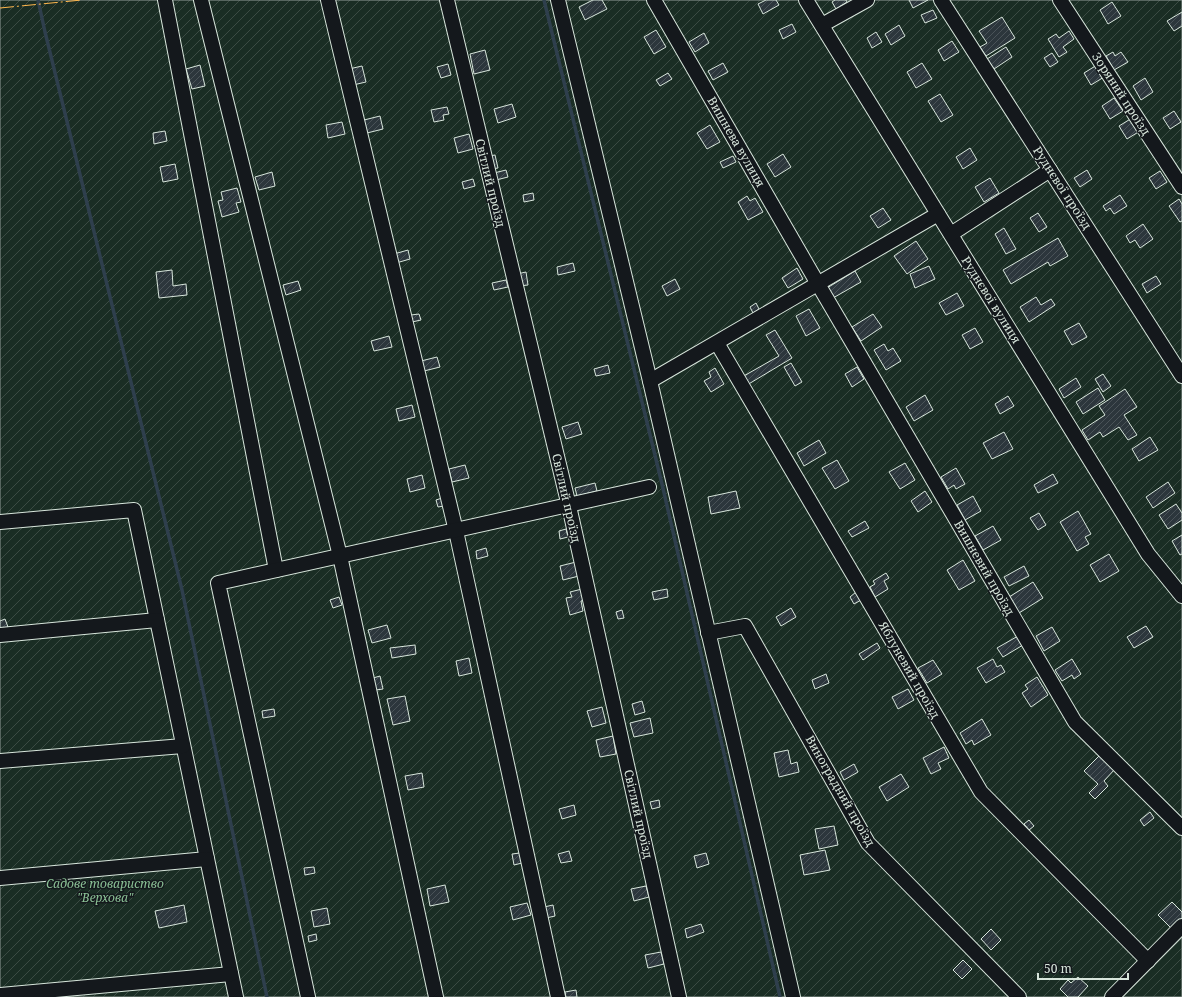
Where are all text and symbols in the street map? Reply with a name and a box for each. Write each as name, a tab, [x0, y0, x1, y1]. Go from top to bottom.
street label: Зоряний проїзд	[1088, 49, 1155, 138]
street label: Вишнева вулиця	[704, 93, 769, 190]
street label: Світлий проїзд	[471, 137, 510, 229]
street label: Руднєвої проїзд	[1029, 143, 1096, 233]
street label: Руднєвої вулиця	[958, 253, 1025, 347]
street label: Світлий проїзд	[548, 452, 585, 544]
street label: Вишневий проїзд	[950, 517, 1019, 619]
street label: Яблуневий проїзд	[874, 617, 944, 721]
street label: Виноградний проїзд	[802, 732, 879, 849]
street label: Світлий проїзд	[620, 768, 657, 860]
park label: Садове товариство "Верхова"	[46, 875, 164, 906]
scale bar	[1038, 955, 1128, 981]
text: 50 m	[1044, 960, 1072, 977]

